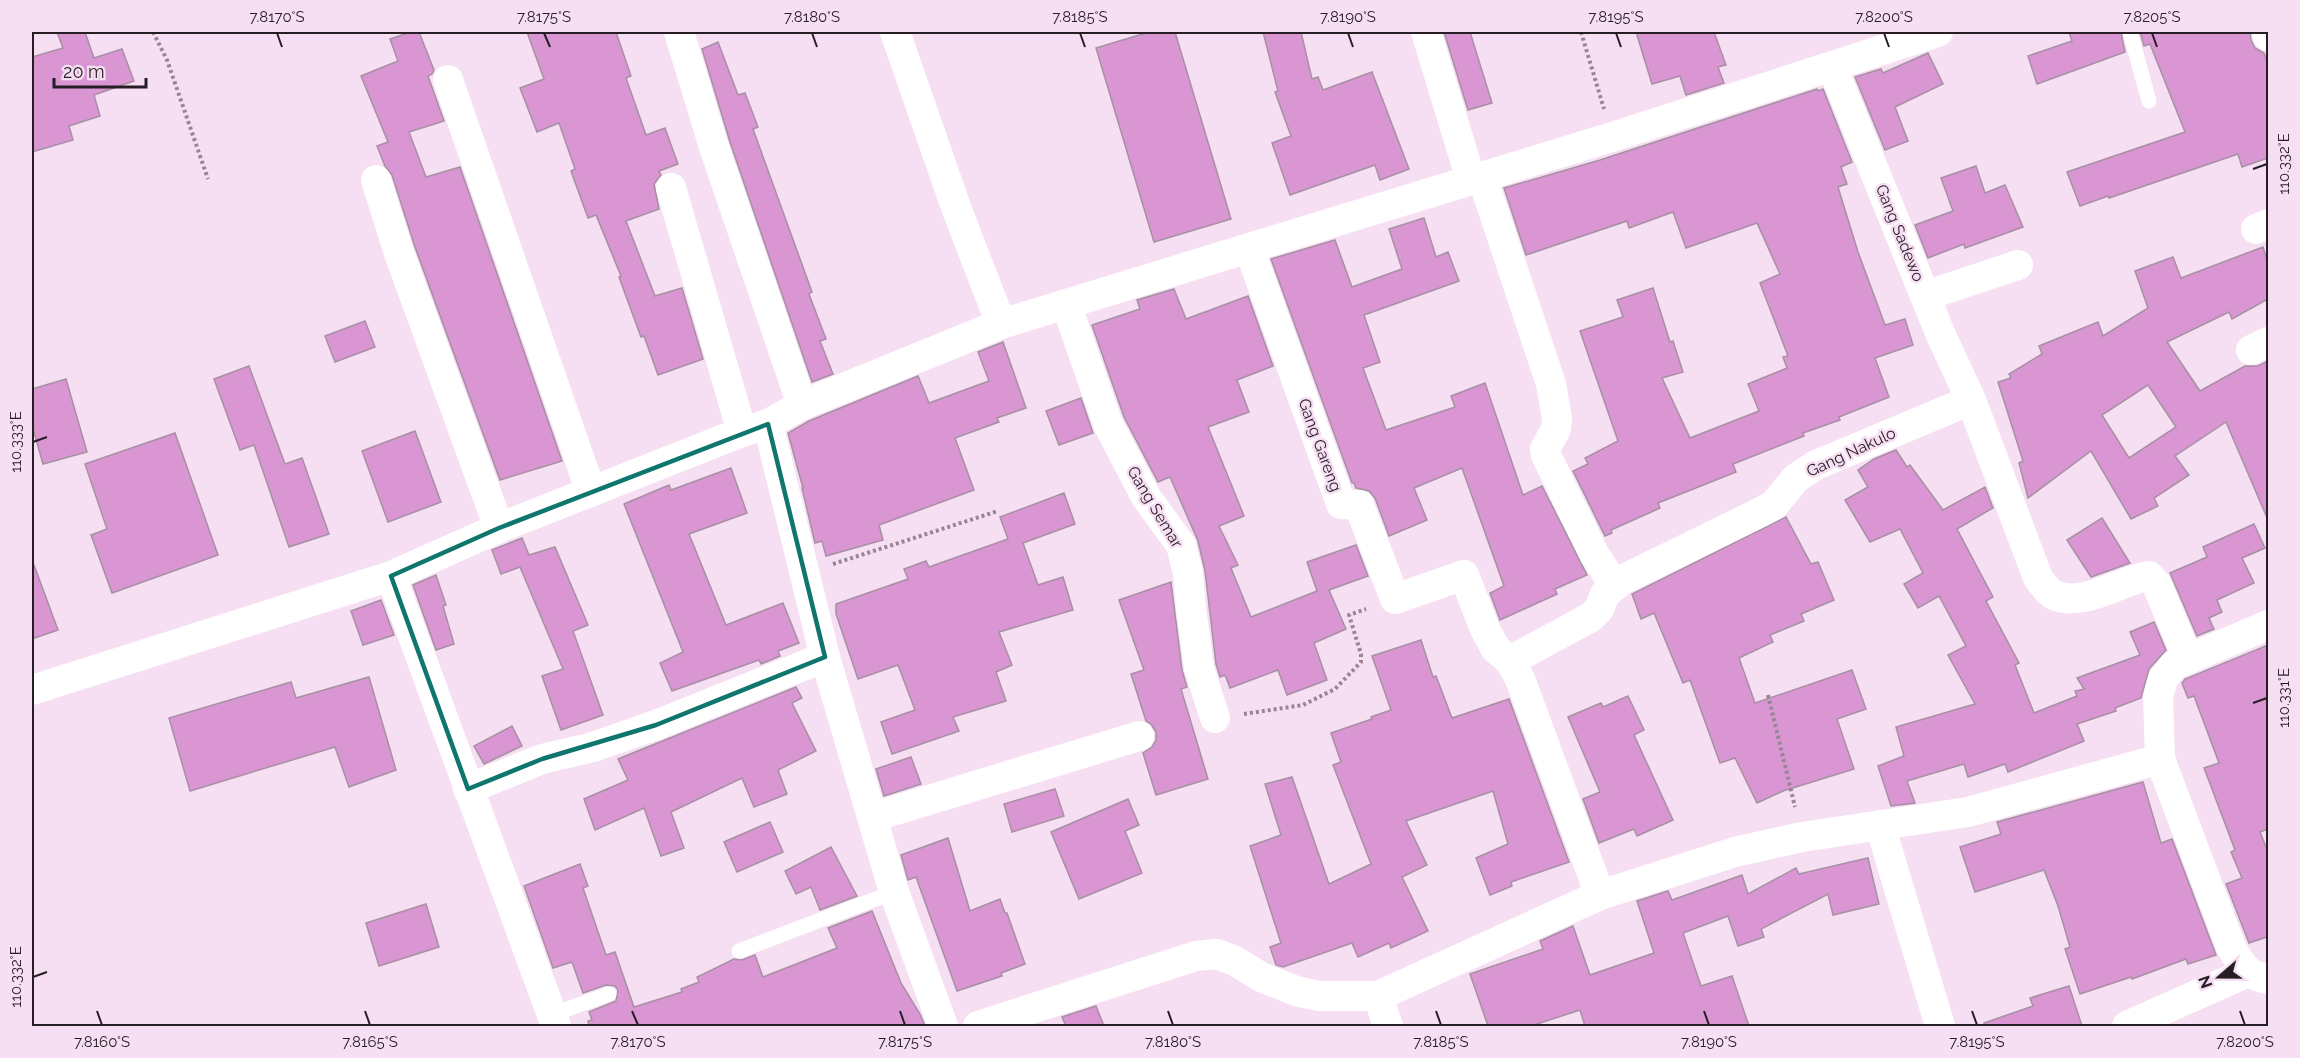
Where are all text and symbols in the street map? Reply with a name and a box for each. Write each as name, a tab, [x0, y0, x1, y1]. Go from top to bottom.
text: 7.8170°S	[249, 8, 305, 26]
text: 7.8175°S	[517, 8, 571, 26]
text: 7.8180°S	[784, 8, 840, 26]
text: 7.8185°S	[1052, 8, 1108, 26]
text: 7.8190°S	[1320, 8, 1376, 26]
text: 7.8195°S	[1588, 8, 1644, 26]
text: 7.8200°S	[1855, 8, 1913, 26]
text: 7.8205°S	[2123, 8, 2181, 26]
scale bar	[54, 51, 146, 89]
text: 20 m	[63, 61, 105, 82]
text: 110.332°E	[2275, 133, 2293, 195]
street label: Gang Sadewo	[1872, 182, 1928, 284]
street label: Gang Gareng	[1294, 396, 1346, 494]
text: 110.333°E	[7, 411, 25, 473]
street label: Gang Nakulo	[1803, 423, 1899, 481]
street label: Gang Semar	[1123, 463, 1187, 551]
text: 110.331°E	[2275, 668, 2293, 728]
text: 110.332°E	[7, 946, 25, 1008]
north arrow	[2189, 947, 2249, 1007]
text: N	[2194, 973, 2216, 991]
text: 7.8160°S	[74, 1033, 130, 1051]
text: 7.8165°S	[342, 1033, 398, 1051]
text: 7.8170°S	[610, 1033, 666, 1051]
text: 7.8175°S	[878, 1033, 932, 1051]
text: 7.8180°S	[1145, 1033, 1201, 1051]
text: 7.8185°S	[1413, 1033, 1469, 1051]
text: 7.8190°S	[1681, 1033, 1737, 1051]
text: 7.8195°S	[1949, 1033, 2005, 1051]
text: 7.8200°S	[2216, 1033, 2274, 1051]

